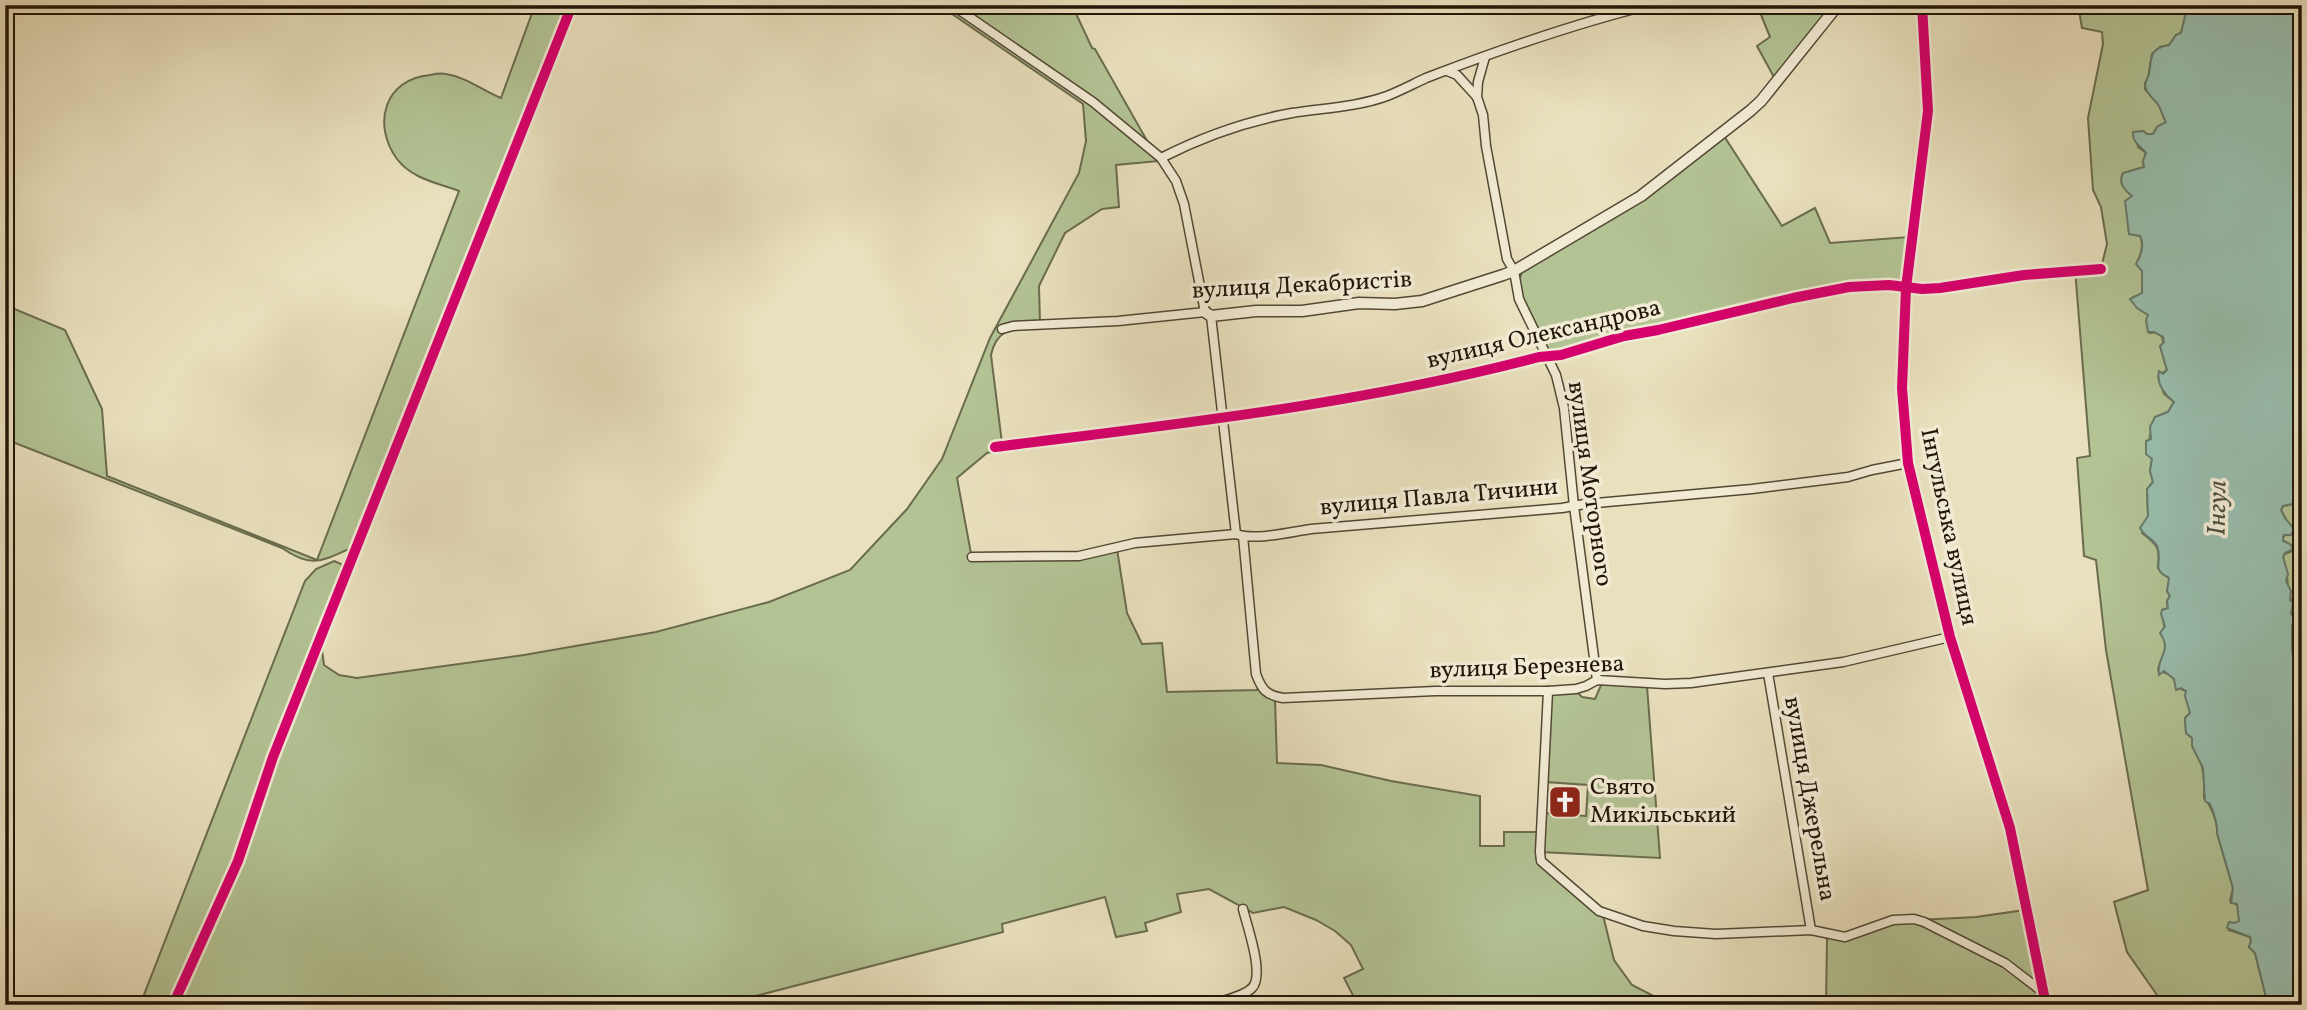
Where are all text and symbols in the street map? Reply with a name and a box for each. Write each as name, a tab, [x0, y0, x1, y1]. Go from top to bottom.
street label: вулиця Декабристів	[1191, 263, 1413, 309]
street label: вулиця Олександрова	[1424, 292, 1664, 378]
street label: вулиця Моторного	[1558, 379, 1620, 589]
street label: Інгульська вулиця	[1910, 425, 1986, 629]
street label: вулиця Павла Тичини	[1319, 471, 1559, 525]
water label: Інгул	[2200, 480, 2236, 536]
street label: вулиця Березнева	[1429, 648, 1625, 688]
street label: вулиця Джерельна	[1774, 694, 1844, 904]
place label: Свято Микільський	[1590, 771, 1736, 833]
church icon: Свято Микільський	[1546, 783, 1584, 821]

